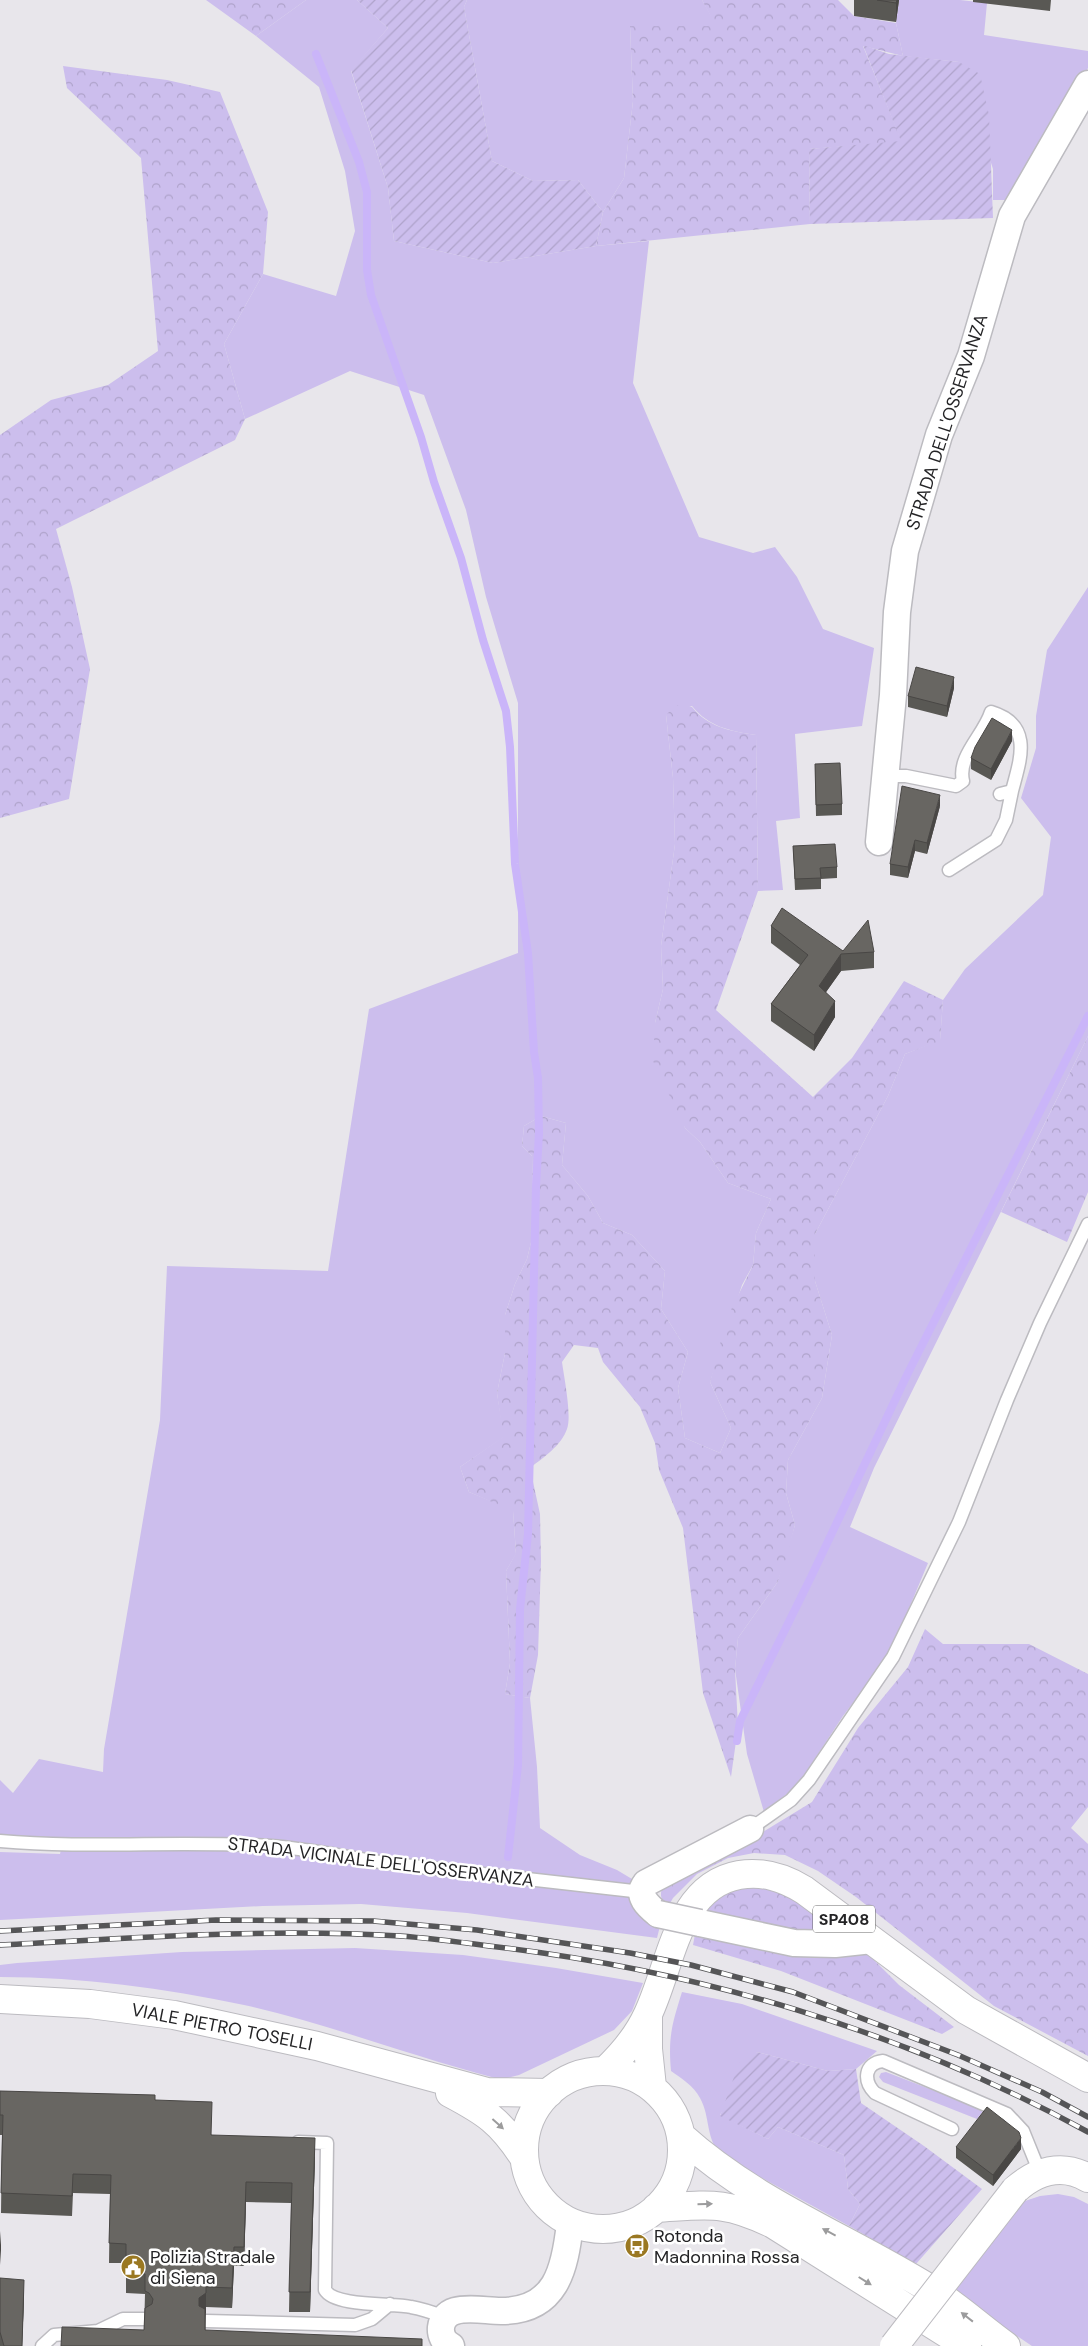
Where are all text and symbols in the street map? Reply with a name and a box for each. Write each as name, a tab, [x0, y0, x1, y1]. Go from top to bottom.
street label: STRADA DELL'OSSERVANZA	[901, 311, 993, 533]
street label: STRADA VICINALE DELL'OSSERVANZA	[227, 1831, 535, 1893]
road number: SP408	[813, 1906, 875, 1932]
street label: VIALE PIETRO TOSELLI	[129, 1998, 315, 2056]
one-way arrow	[492, 2118, 505, 2129]
one-way arrow	[697, 2200, 713, 2208]
place label: Rotonda Madonnina Rossa	[654, 2224, 799, 2269]
one-way arrow	[821, 2228, 836, 2236]
bus stop icon: Rotonda Madonnina Rossa	[624, 2233, 650, 2259]
place label: Polizia Stradale di Siena	[150, 2245, 275, 2290]
public building icon: Polizia Stradale di Siena	[120, 2254, 146, 2280]
one-way arrow	[858, 2277, 871, 2286]
one-way arrow	[961, 2311, 974, 2322]

